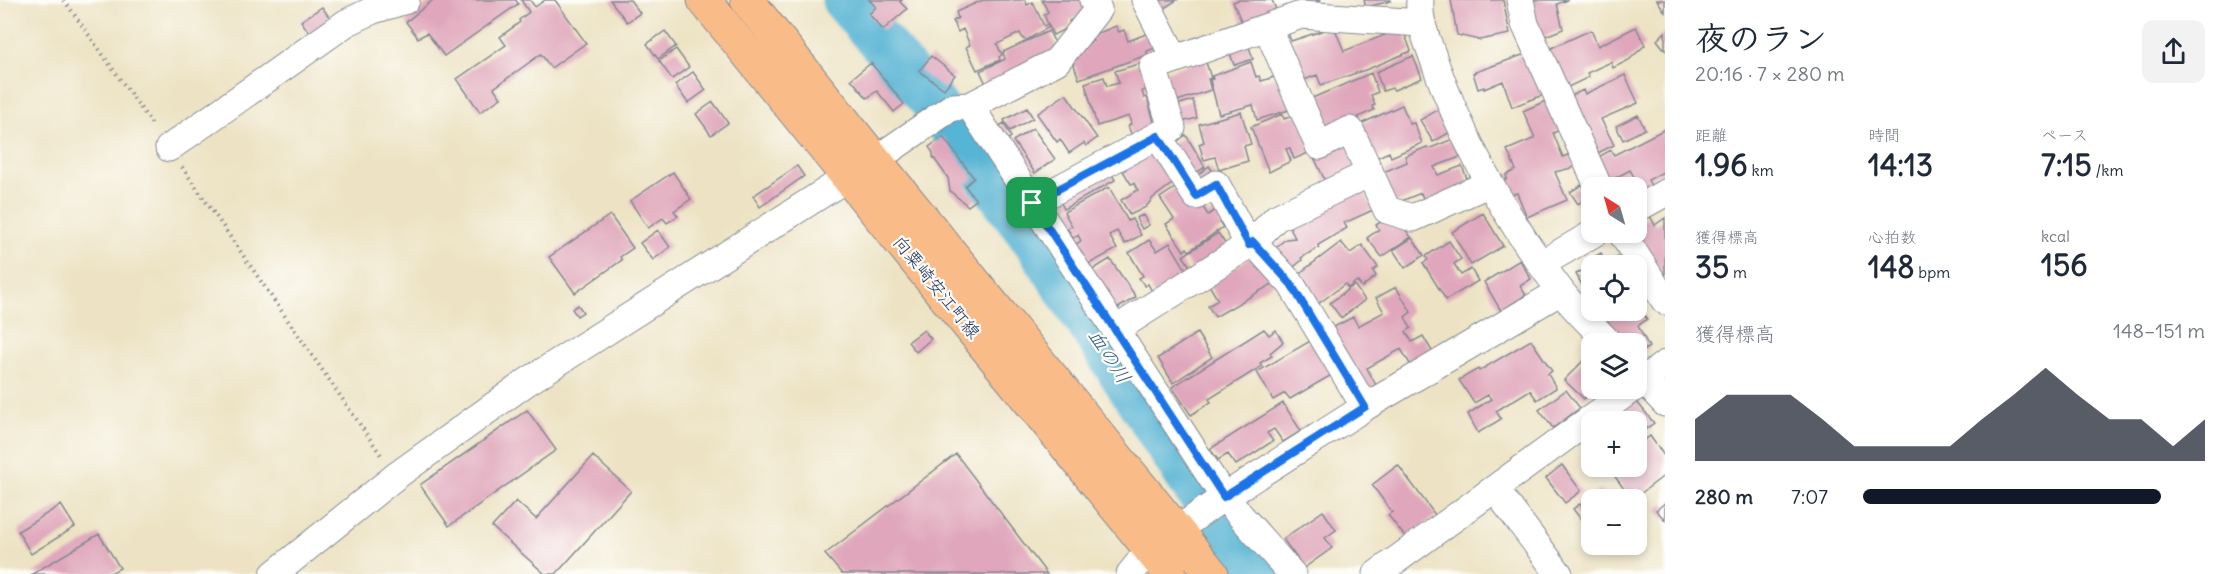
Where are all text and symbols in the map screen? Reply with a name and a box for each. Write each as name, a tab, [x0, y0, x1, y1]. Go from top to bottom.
text: 夜のラン	[1695, 17, 1827, 59]
button: share	[2142, 20, 2205, 83]
text: 20:16 · 7 × 280 m	[1695, 61, 1844, 86]
text: 距離	[1695, 125, 1727, 145]
text: 時間	[1868, 125, 1900, 145]
text: ペース	[2041, 125, 2088, 145]
text: 1.96	[1695, 146, 1748, 184]
text: 14:13	[1868, 146, 1933, 184]
text: 7:15	[2041, 146, 2092, 184]
text: km	[1748, 160, 1774, 180]
text: /km	[2092, 160, 2123, 180]
pin	[1006, 177, 1057, 228]
north arrow	[1581, 177, 1647, 243]
map controls	[1581, 177, 1647, 555]
icon: arrive	[1015, 186, 1048, 219]
text: kcal	[2041, 226, 2070, 246]
text: 獲得標高	[1695, 227, 1759, 247]
text: 心拍数	[1868, 227, 1916, 247]
street label: 向粟崎安江町線	[888, 231, 986, 343]
text: 156	[2041, 246, 2087, 284]
text: 35	[1695, 248, 1729, 286]
text: 148	[1868, 248, 1915, 286]
button: locate	[1581, 255, 1647, 321]
text: m	[1729, 262, 1747, 282]
text: bpm	[1915, 262, 1950, 282]
text: 148–151 m	[2113, 318, 2205, 343]
text: 獲得標高	[1695, 321, 1775, 346]
water label: 血の川	[1083, 324, 1137, 388]
button: layers	[1581, 333, 1647, 399]
button: +	[1581, 411, 1647, 477]
text: 280 m	[1695, 484, 1753, 509]
text: 7:07	[1791, 484, 1828, 509]
button: −	[1581, 489, 1647, 555]

